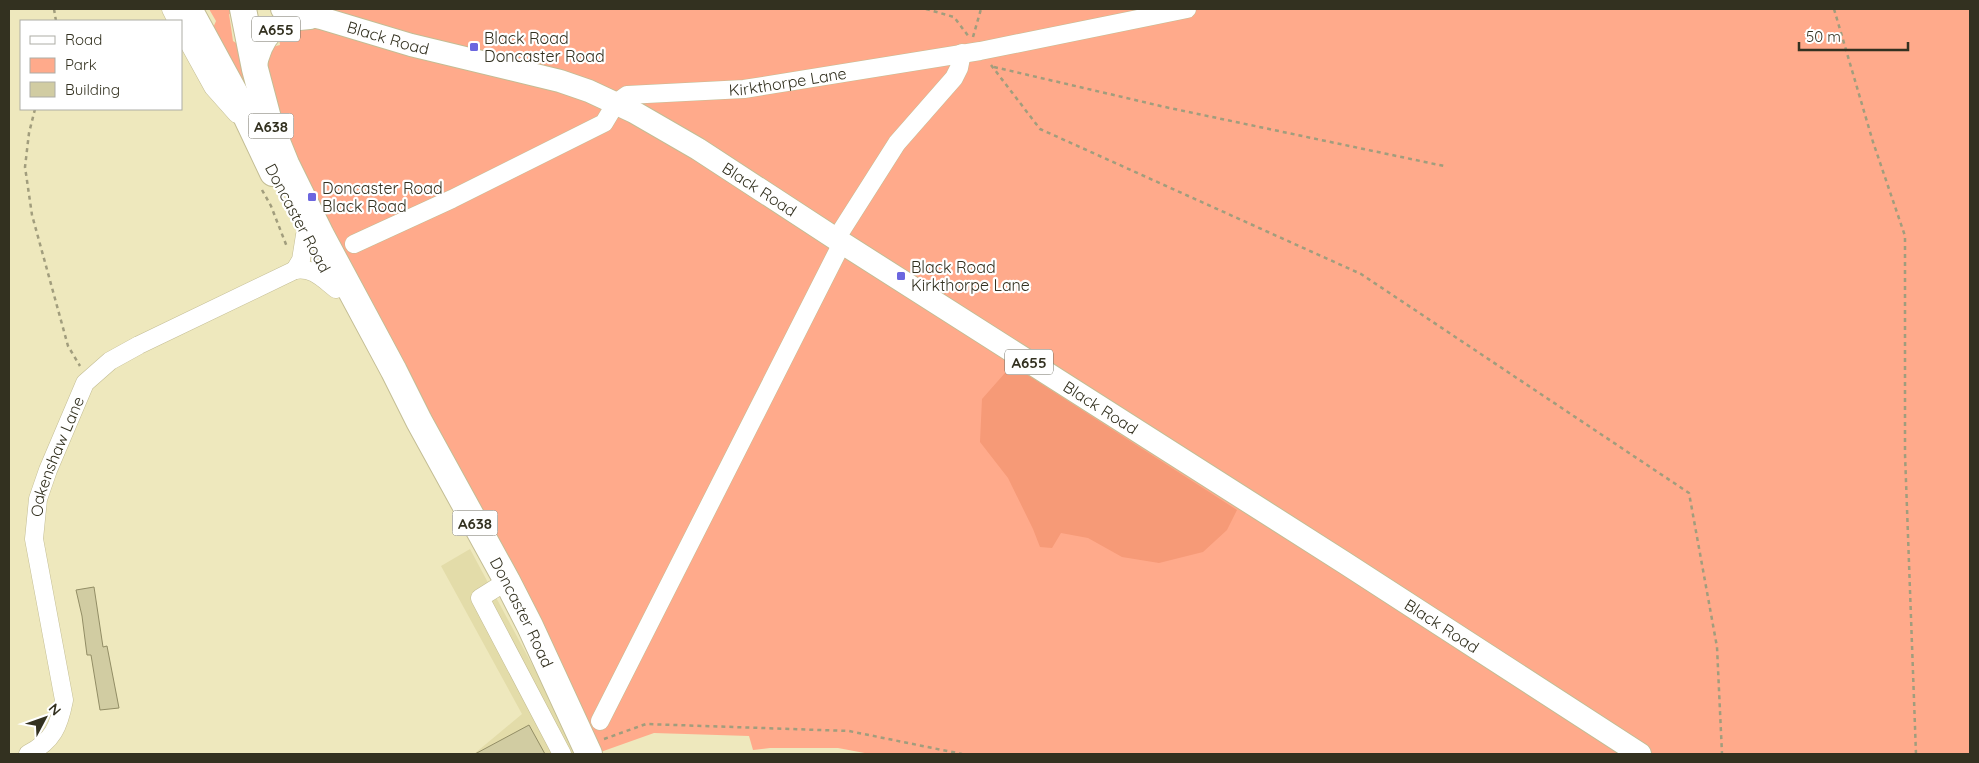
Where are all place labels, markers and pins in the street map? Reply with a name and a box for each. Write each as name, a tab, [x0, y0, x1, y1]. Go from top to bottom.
place label: Black Road Doncaster Road	[484, 28, 605, 66]
marker: Black Road Doncaster Road	[468, 41, 480, 53]
place label: Doncaster Road Black Road	[322, 178, 443, 216]
marker: Doncaster Road Black Road	[306, 191, 318, 203]
place label: Black Road Kirkthorpe Lane	[911, 257, 1030, 295]
marker: Black Road Kirkthorpe Lane	[895, 270, 907, 282]

